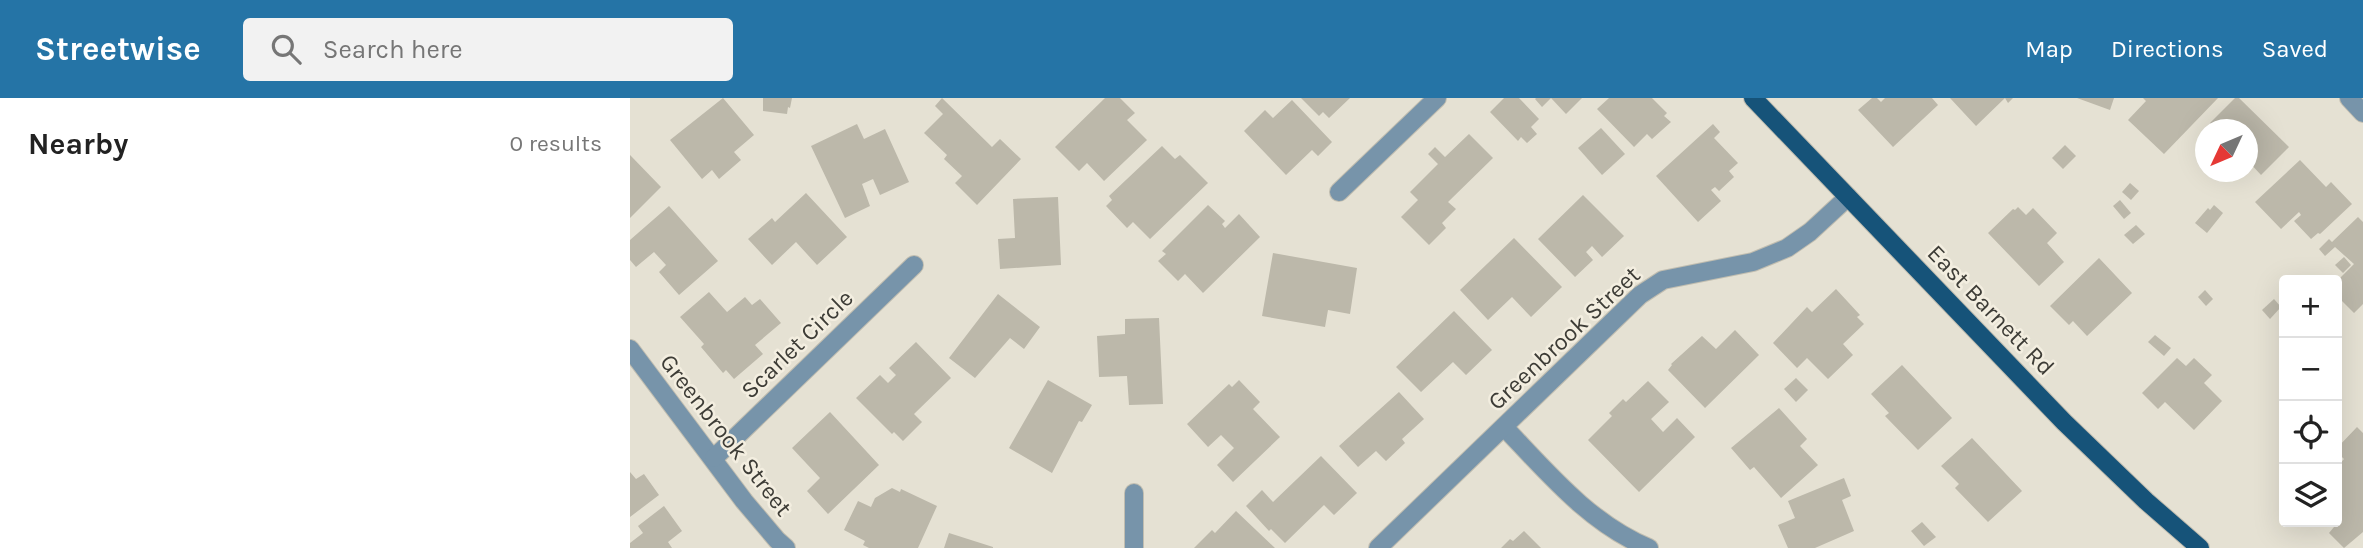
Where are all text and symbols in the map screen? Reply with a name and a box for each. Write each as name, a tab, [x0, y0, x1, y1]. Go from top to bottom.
search box	[243, 18, 733, 81]
text: Streetwise	[35, 30, 201, 68]
icon: search	[267, 30, 305, 68]
text: Search here	[323, 34, 463, 65]
text: Map	[2025, 35, 2073, 63]
text: Directions	[2111, 35, 2224, 63]
text: Saved	[2262, 35, 2328, 63]
north arrow	[2195, 119, 2258, 182]
text: Nearby	[28, 126, 128, 162]
text: 0 results	[510, 130, 602, 157]
street label: East Barnett Rd	[1922, 239, 2060, 381]
street label: Greenbrook Street	[1482, 260, 1646, 416]
map controls	[2279, 275, 2342, 527]
button: +	[2279, 275, 2342, 338]
street label: Scarlet Circle	[735, 284, 859, 404]
button: −	[2279, 338, 2342, 401]
street label: Greenbrook Street	[654, 349, 798, 521]
button: locate	[2279, 401, 2342, 464]
button: layers	[2279, 464, 2342, 527]

